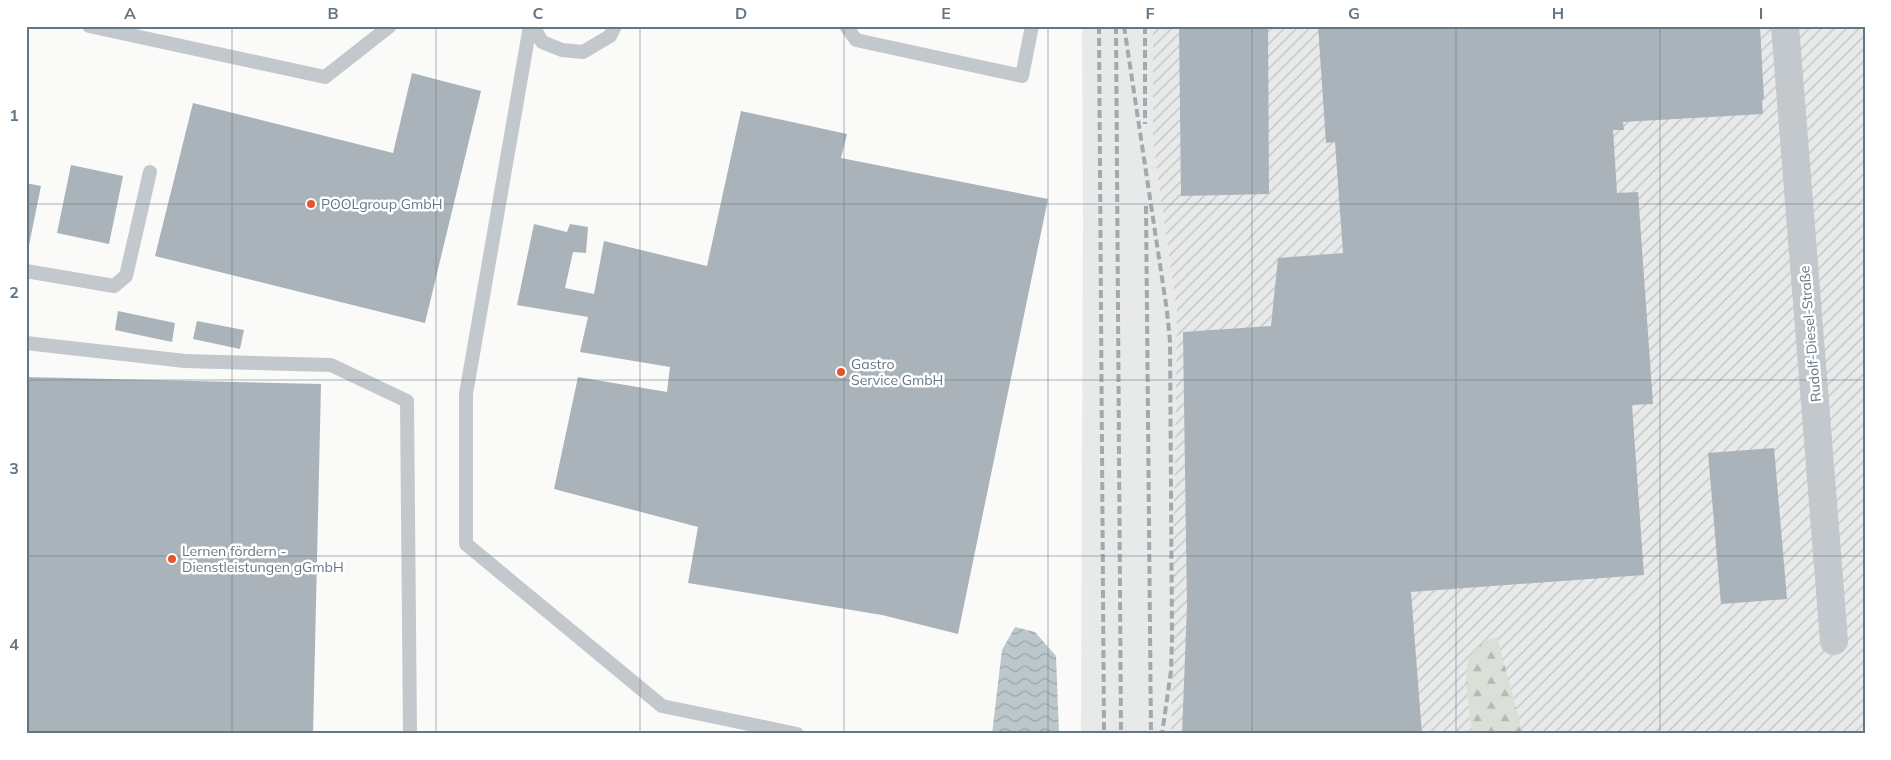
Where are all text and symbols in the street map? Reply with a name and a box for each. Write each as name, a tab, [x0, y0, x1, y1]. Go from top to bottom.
text: A	[124, 3, 136, 23]
text: B	[327, 3, 339, 23]
text: C	[533, 3, 544, 23]
text: D	[735, 3, 747, 23]
text: E	[941, 3, 951, 23]
text: F	[1145, 3, 1155, 23]
text: G	[1348, 3, 1360, 23]
text: H	[1552, 3, 1564, 23]
text: I	[1759, 3, 1763, 23]
text: 1	[9, 105, 19, 125]
place label: POOLgroup GmbH	[321, 195, 442, 213]
marker: POOLgroup GmbH	[305, 198, 317, 210]
street label: Rudolf-Diesel-Straße	[1795, 265, 1825, 403]
text: 2	[9, 282, 19, 302]
place label: Gastro Service GmbH	[851, 355, 943, 389]
marker: Gastro Service GmbH	[835, 366, 847, 378]
text: 3	[9, 458, 19, 478]
place label: Lernen fördern - Dienstleistungen gGmbH	[182, 542, 344, 576]
marker: Lernen fördern - Dienstleistungen gGmbH	[166, 553, 178, 565]
text: 4	[9, 634, 19, 654]

